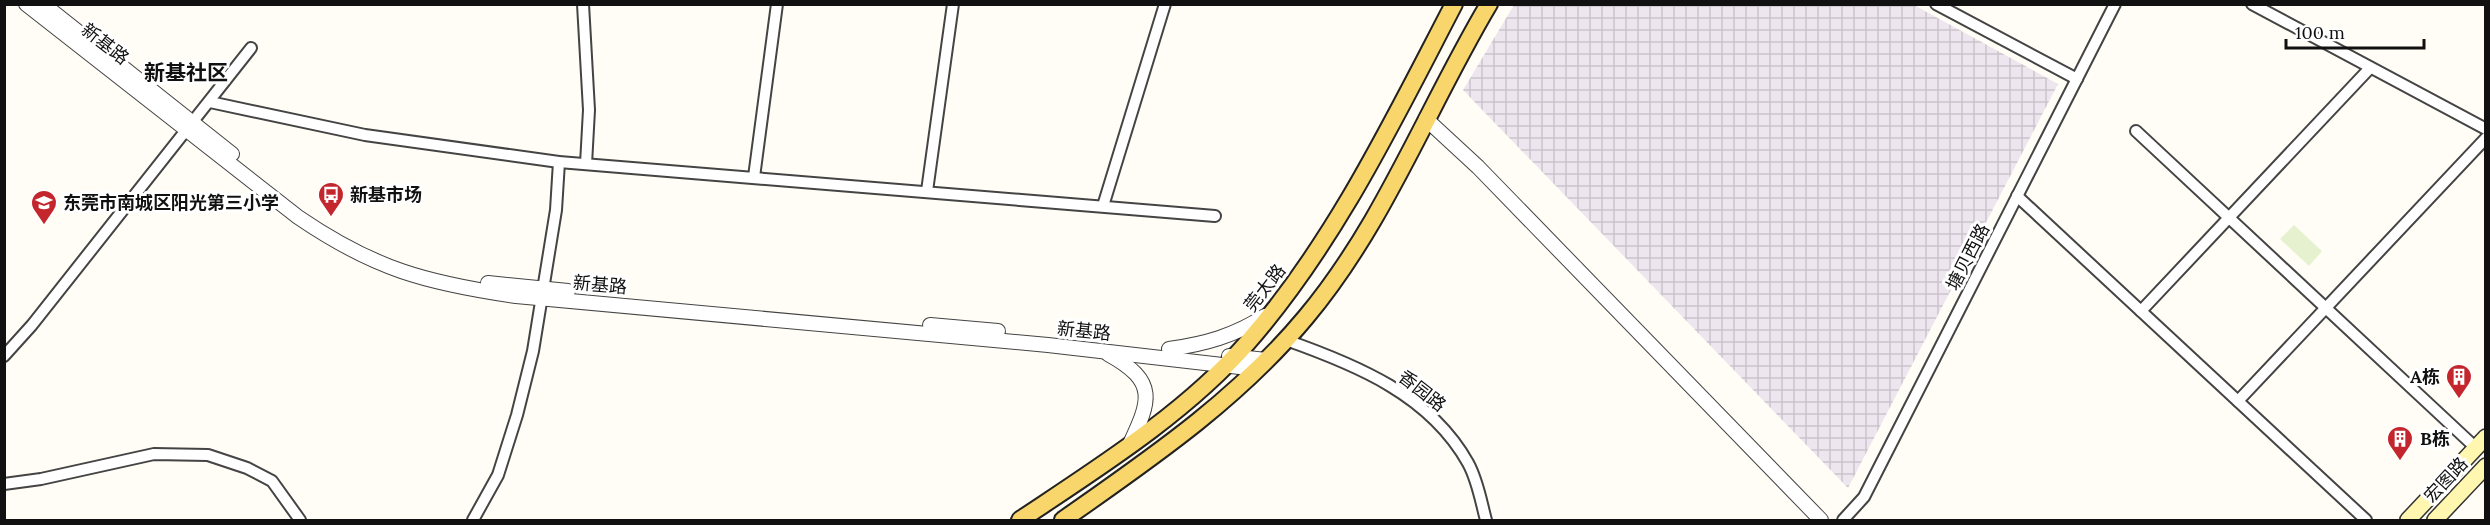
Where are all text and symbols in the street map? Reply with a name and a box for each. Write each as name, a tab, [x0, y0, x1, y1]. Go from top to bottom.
scale bar	[2286, 12, 2424, 50]
street label: 新基路	[77, 18, 134, 69]
text: 100 m	[2295, 21, 2345, 44]
district label: 新基社区	[144, 59, 228, 86]
bus stop icon: 新基市场	[316, 180, 346, 218]
place label: 新基市场	[350, 183, 422, 206]
school or university icon: 东莞市南城区阳光第三小学	[29, 188, 59, 226]
place label: 东莞市南城区阳光第三小学	[63, 191, 279, 214]
street label: 塘贝西路	[1941, 219, 1994, 294]
street label: 莞太路	[1239, 259, 1290, 316]
street label: 新基路	[572, 271, 628, 298]
street label: 新基路	[1056, 316, 1112, 345]
building icon: A栋	[2444, 362, 2474, 400]
street label: 香园路	[1394, 365, 1451, 416]
place label: A栋	[2410, 365, 2440, 388]
building icon: B栋	[2385, 424, 2415, 462]
place label: B栋	[2420, 427, 2450, 450]
street label: 宏图路	[2419, 452, 2472, 507]

